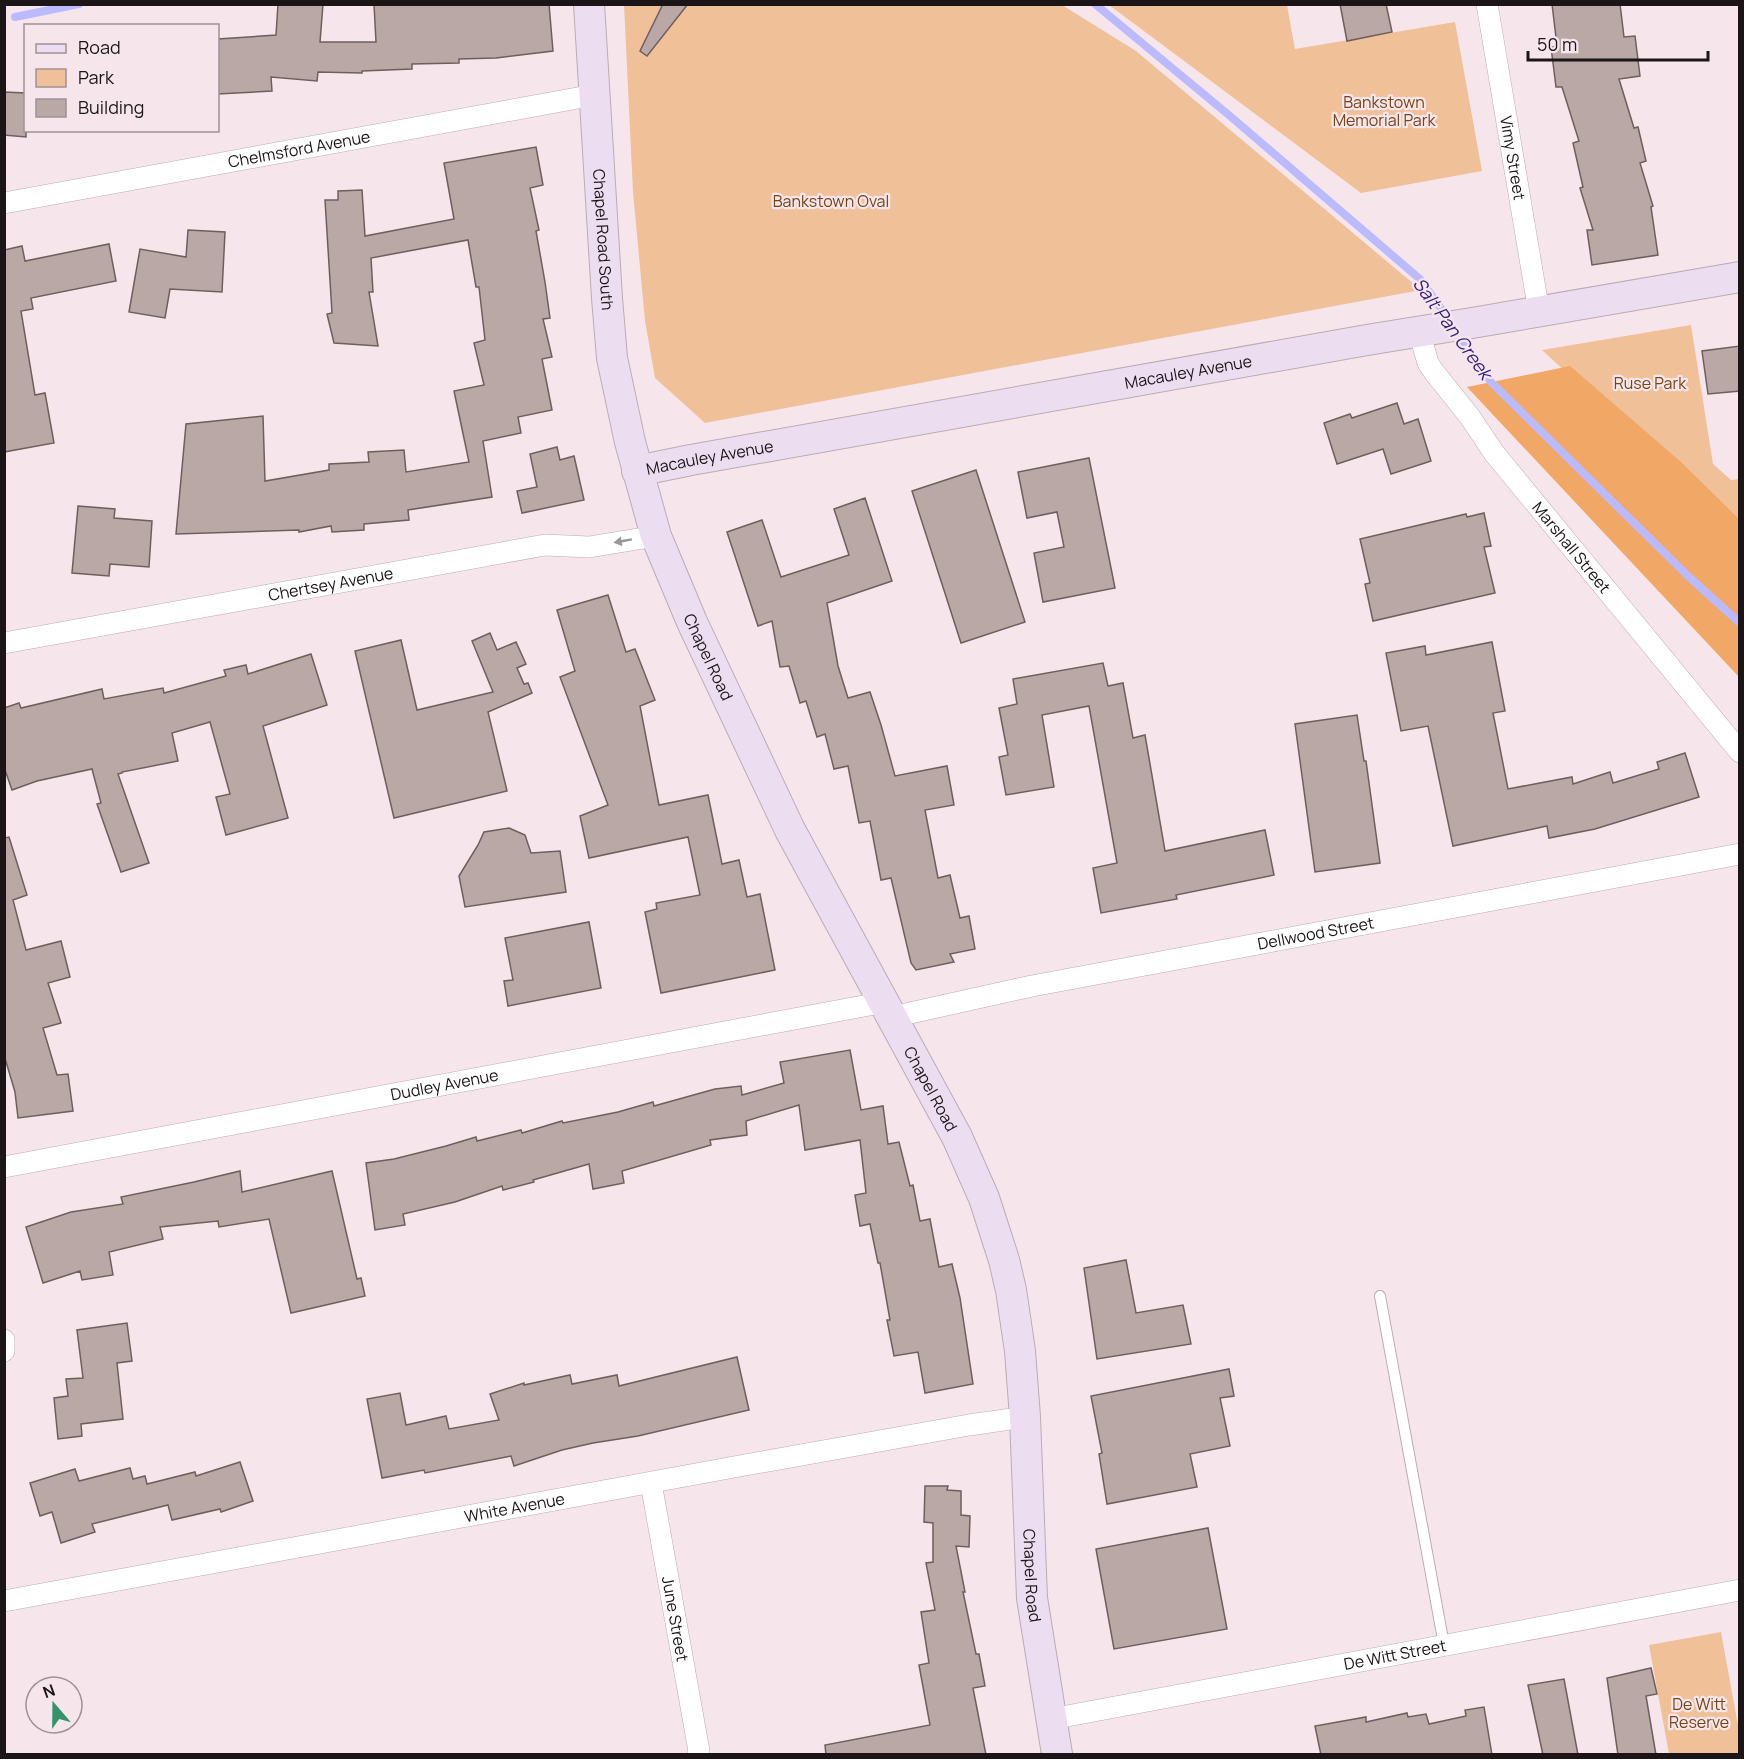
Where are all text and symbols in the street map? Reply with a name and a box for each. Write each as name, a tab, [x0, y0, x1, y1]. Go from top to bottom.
legend	[24, 24, 219, 132]
scale bar	[1528, 24, 1708, 62]
text: 50 m	[1537, 32, 1577, 56]
text: Road	[78, 35, 121, 59]
text: Park	[78, 65, 115, 89]
park label: Bankstown Memorial Park	[1333, 91, 1436, 131]
text: Building	[78, 95, 144, 119]
street label: Vimy Street	[1495, 114, 1531, 202]
street label: Chelmsford Avenue	[226, 125, 372, 173]
street label: Chapel Road South	[588, 168, 619, 311]
park label: Bankstown Oval	[773, 190, 889, 212]
water label: Salt Pan Creek	[1408, 272, 1500, 386]
street label: Macauley Avenue	[1123, 350, 1254, 394]
park label: Ruse Park	[1614, 372, 1687, 394]
street label: Macauley Avenue	[644, 435, 775, 480]
street label: Marshall Street	[1527, 497, 1616, 598]
one-way arrow	[613, 537, 632, 546]
street label: Chertsey Avenue	[266, 562, 395, 606]
street label: Chapel Road	[679, 610, 738, 704]
street label: Dellwood Street	[1256, 911, 1376, 955]
street label: Chapel Road	[899, 1042, 963, 1135]
street label: Dudley Avenue	[389, 1064, 500, 1105]
street label: White Avenue	[462, 1487, 566, 1527]
street label: Chapel Road	[1018, 1528, 1047, 1624]
street label: June Street	[657, 1575, 694, 1663]
street label: De Witt Street	[1342, 1634, 1448, 1675]
north arrow	[24, 1675, 84, 1735]
text: N	[40, 1679, 58, 1703]
park label: De Witt Reserve	[1669, 1693, 1729, 1733]

